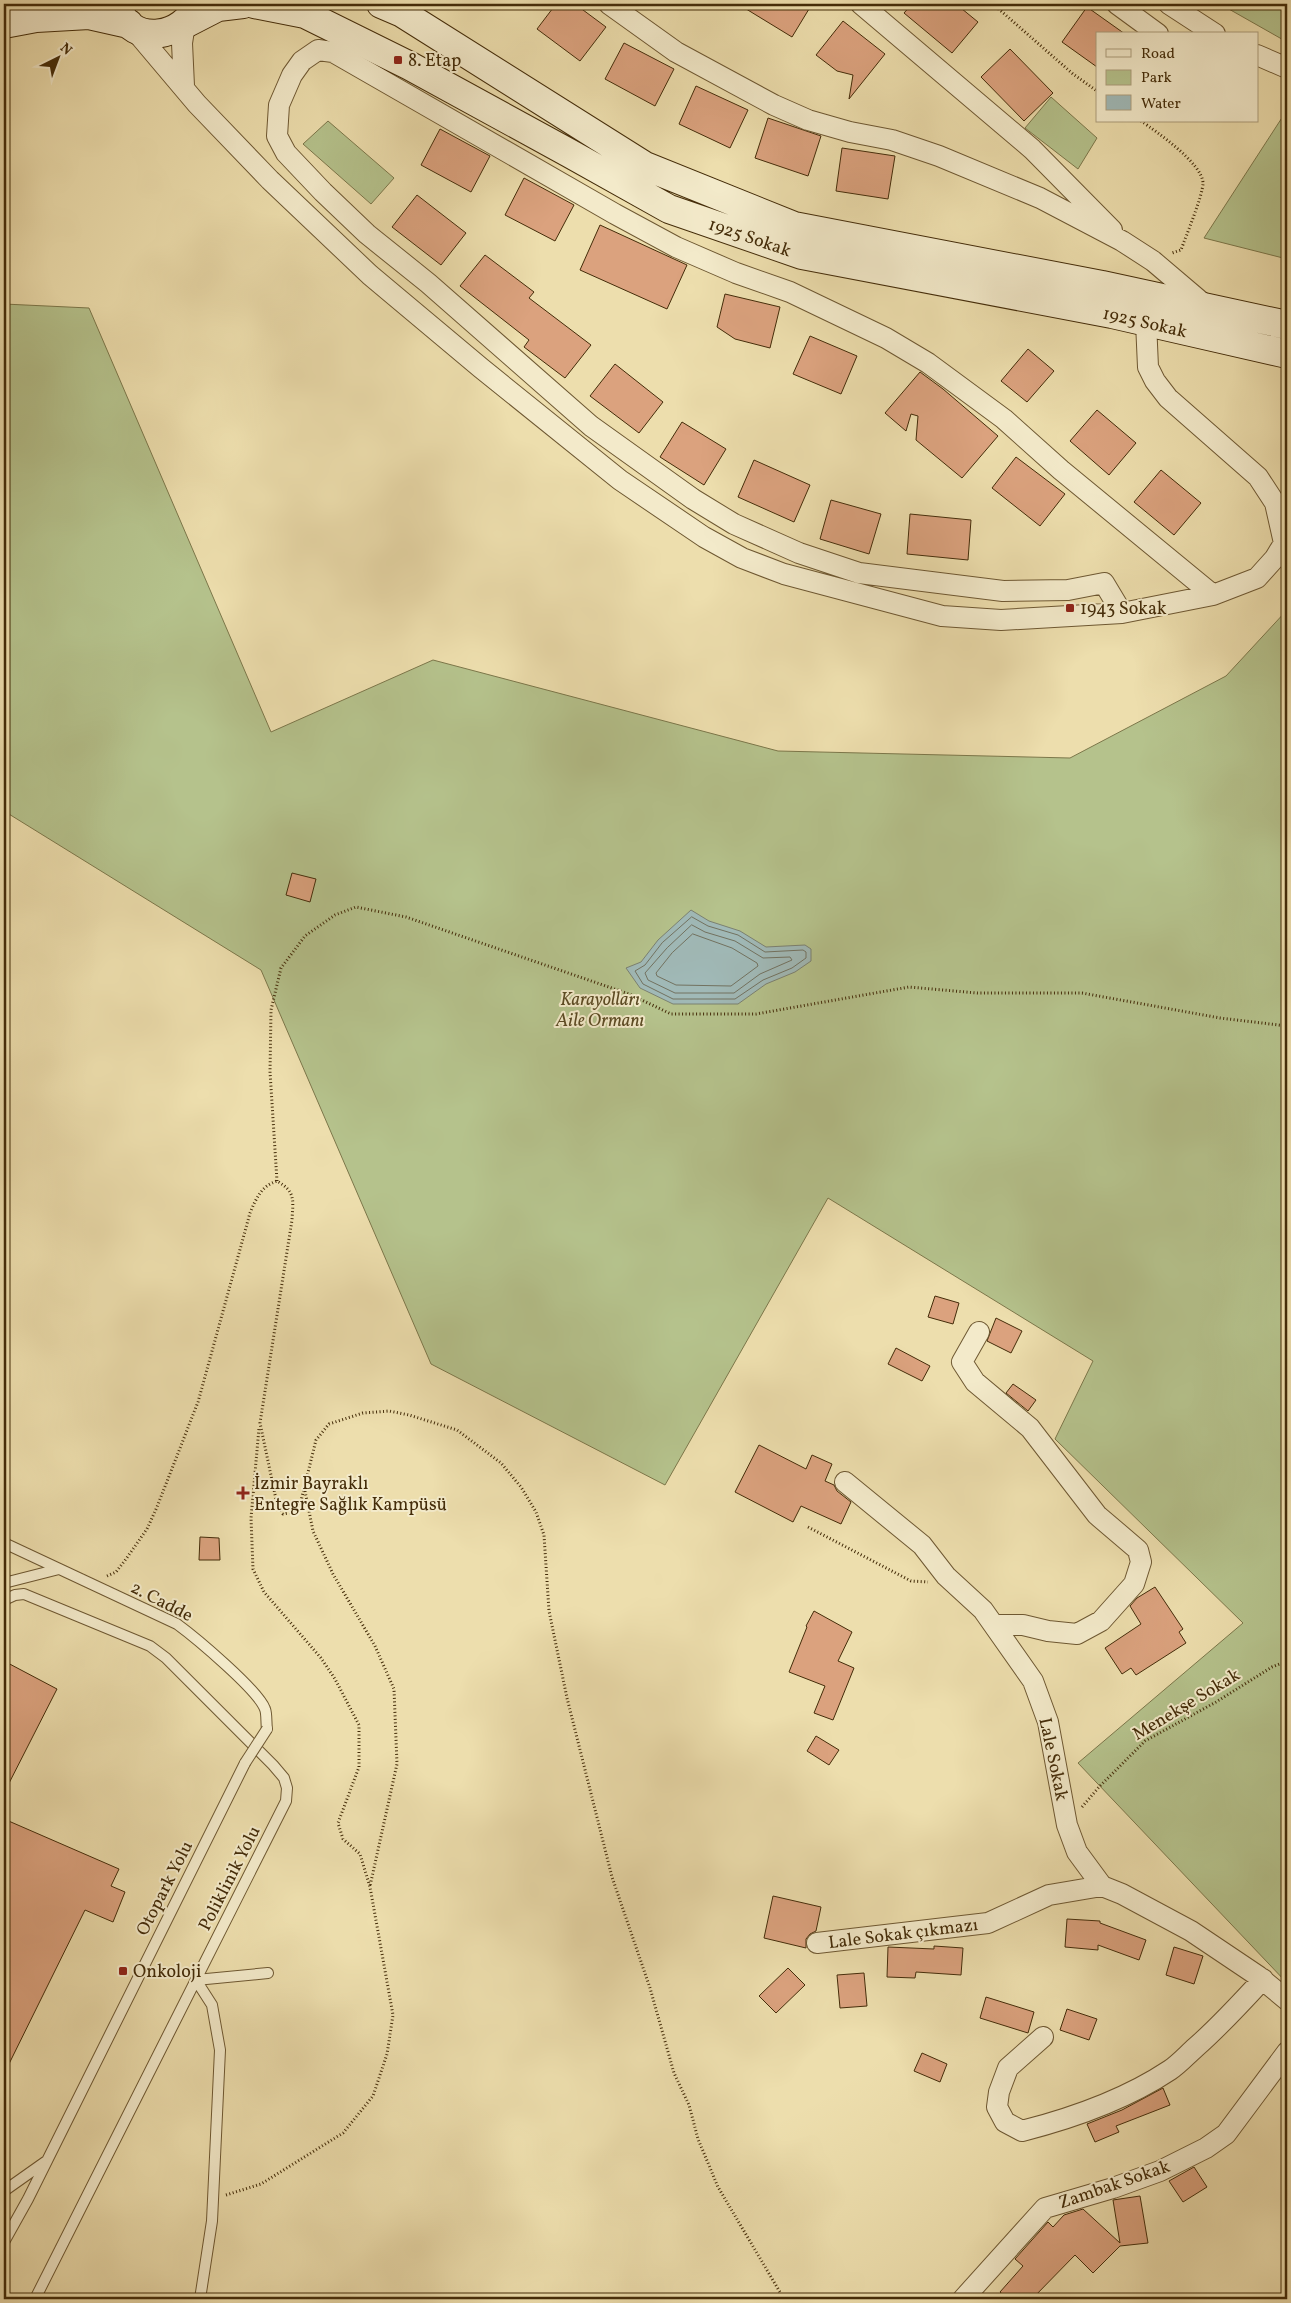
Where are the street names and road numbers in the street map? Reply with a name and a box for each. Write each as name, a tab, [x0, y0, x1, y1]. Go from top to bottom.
street label: 1925 Sokak	[705, 213, 794, 264]
street label: 1925 Sokak	[1100, 302, 1190, 345]
street label: 2. Cadde	[126, 1576, 197, 1629]
street label: Menekşe Sokak	[1128, 1663, 1246, 1747]
street label: Lale Sokak	[1032, 1715, 1074, 1803]
street label: Poliklinik Yolu	[193, 1822, 267, 1935]
street label: Otopark Yolu	[131, 1837, 200, 1940]
street label: Lale Sokak çıkmazı	[827, 1913, 979, 1956]
street label: Zambak Sokak	[1055, 2155, 1174, 2216]

